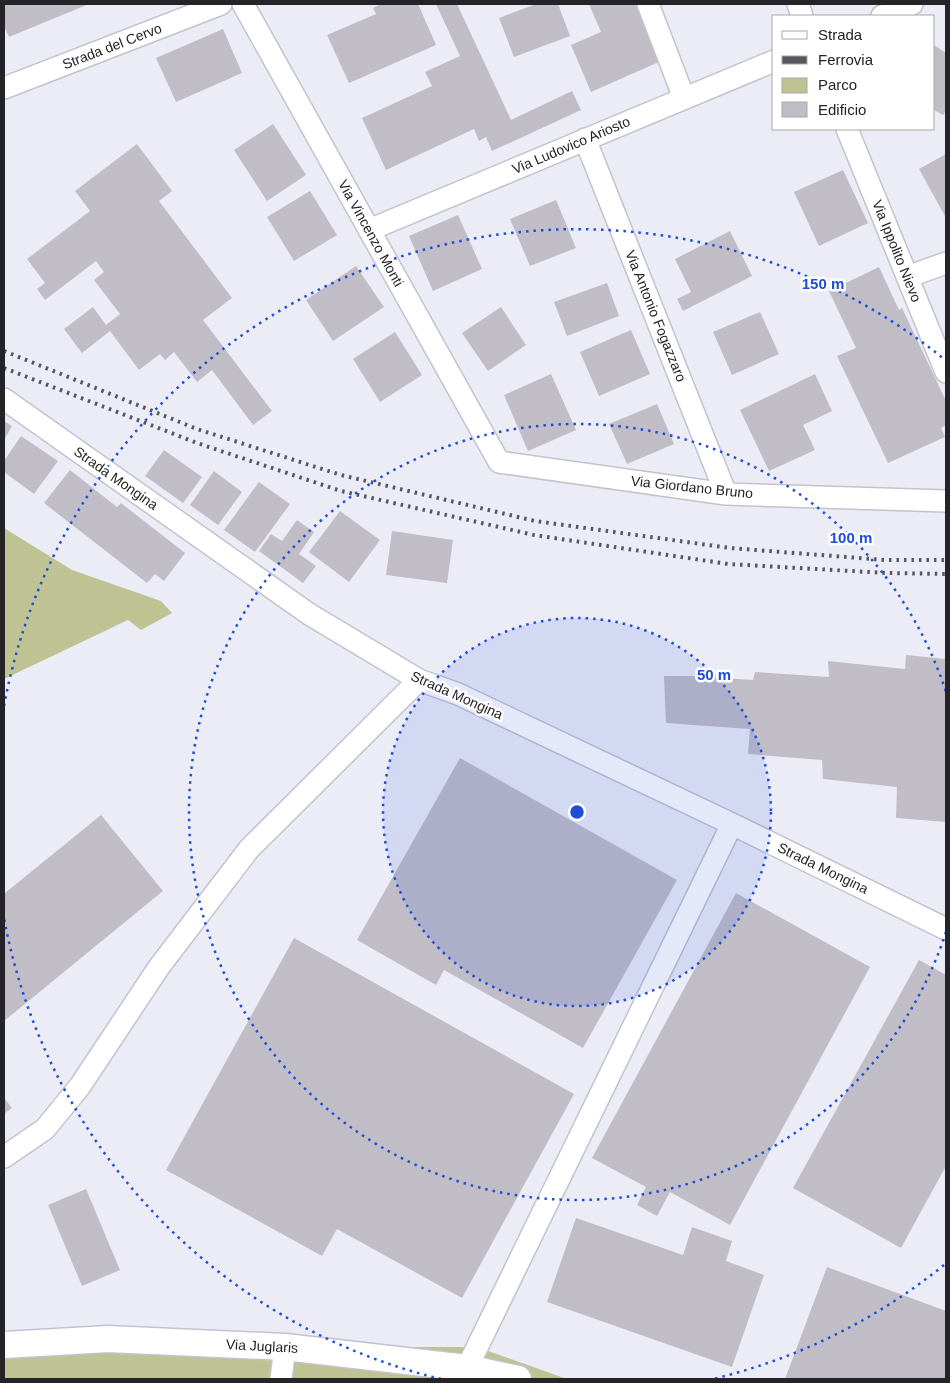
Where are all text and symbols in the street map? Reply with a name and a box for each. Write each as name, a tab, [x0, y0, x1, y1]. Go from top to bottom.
legend	[772, 15, 935, 130]
street label: Strada del Cervo	[60, 20, 164, 72]
text: Strada	[818, 26, 863, 43]
text: Ferrovia	[818, 51, 874, 68]
text: Parco	[818, 76, 857, 93]
text: Edificio	[818, 101, 866, 118]
street label: Via Ludovico Ariosto	[510, 113, 633, 177]
street label: Via Vincenzo Monti	[335, 177, 407, 289]
street label: Via Ippolito Nievo	[869, 198, 925, 305]
street label: Via Antonio Fogazzaro	[622, 248, 690, 384]
text: 150 m	[802, 275, 844, 292]
street label: Strada Mongina	[71, 443, 161, 513]
street label: Via Giordano Bruno	[630, 473, 754, 501]
text: 100 m	[830, 529, 872, 546]
text: 50 m	[697, 666, 731, 683]
street label: Strada Mongina	[409, 668, 506, 722]
centre of rings	[568, 803, 586, 821]
street label: Strada Mongina	[775, 839, 871, 897]
street label: Via Juglaris	[226, 1336, 298, 1356]

